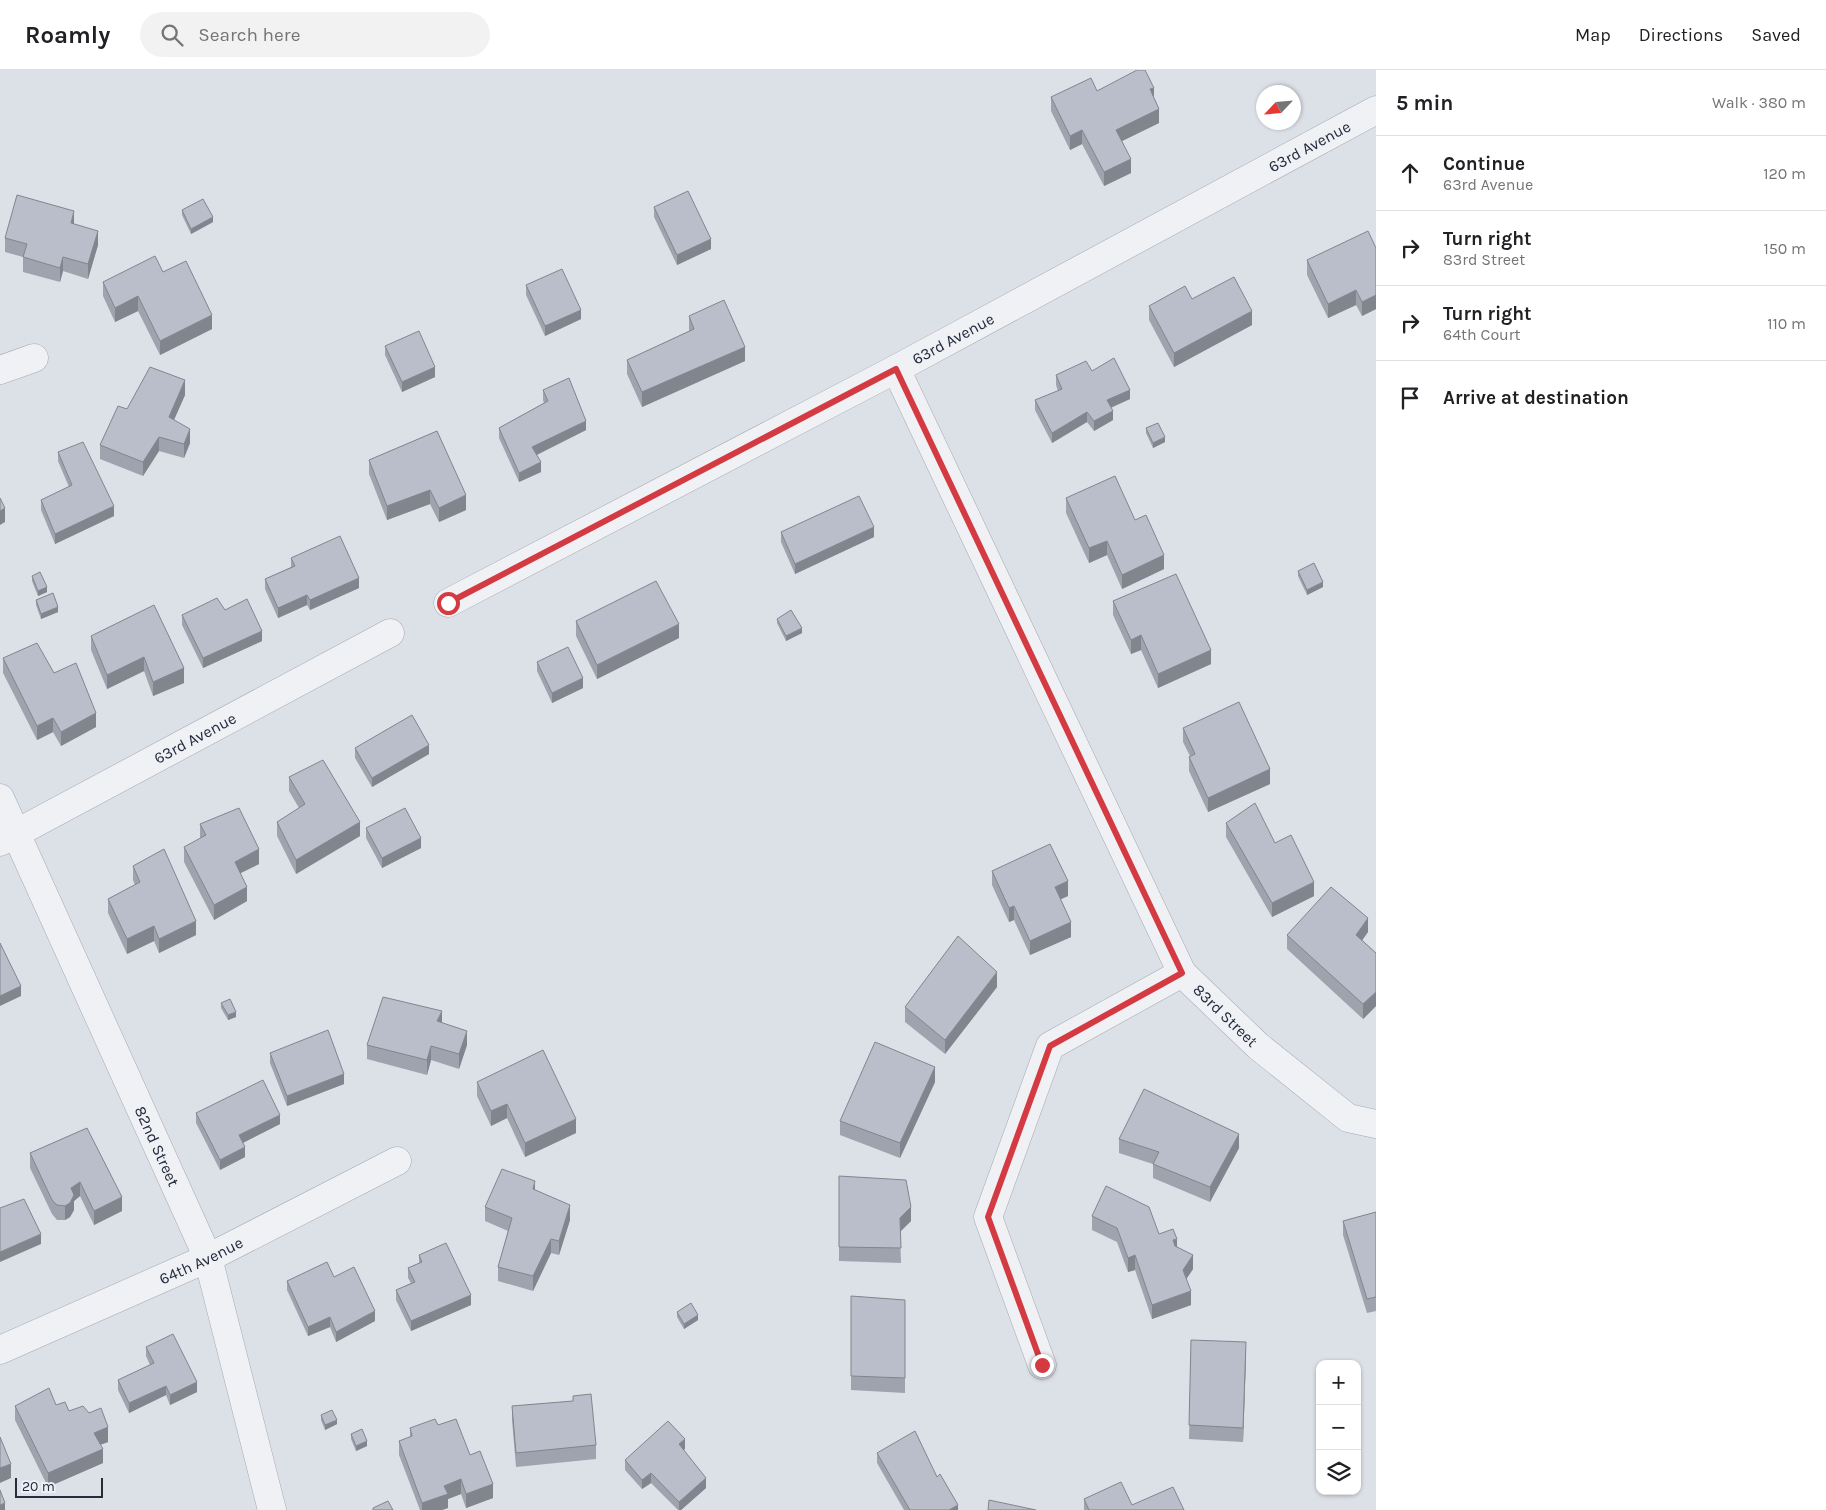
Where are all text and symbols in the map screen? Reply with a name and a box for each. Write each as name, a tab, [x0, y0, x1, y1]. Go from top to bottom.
search box	[140, 12, 490, 57]
text: Roamly	[25, 21, 110, 49]
icon: search	[158, 21, 186, 49]
text: Search here	[198, 24, 300, 46]
text: Map	[1575, 24, 1611, 46]
text: Directions	[1639, 24, 1723, 46]
text: Saved	[1751, 24, 1801, 46]
north arrow	[1256, 85, 1301, 130]
text: 5 min	[1396, 91, 1453, 115]
text: Walk · 380 m	[1712, 93, 1806, 112]
street label: 63rd Avenue	[1265, 117, 1354, 176]
text: Continue	[1443, 153, 1525, 175]
icon: ahead	[1396, 159, 1424, 187]
text: 120 m	[1763, 164, 1806, 183]
text: 63rd Avenue	[1443, 175, 1533, 194]
text: Turn right	[1443, 228, 1532, 250]
icon: right	[1396, 234, 1424, 262]
text: 150 m	[1763, 239, 1806, 258]
text: 83rd Street	[1443, 250, 1525, 269]
text: Turn right	[1443, 303, 1532, 325]
street label: 63rd Avenue	[909, 309, 997, 369]
icon: right	[1396, 309, 1424, 337]
text: 110 m	[1767, 314, 1806, 333]
text: 64th Court	[1443, 325, 1521, 344]
icon: arrive	[1396, 384, 1424, 412]
text: Arrive at destination	[1443, 387, 1629, 409]
route start	[437, 592, 460, 615]
street label: 63rd Avenue	[151, 708, 239, 768]
street label: 83rd Street	[1189, 980, 1262, 1051]
street label: 82nd Street	[131, 1103, 183, 1189]
street label: 64th Avenue	[156, 1233, 246, 1288]
route end	[1031, 1354, 1054, 1377]
map controls	[1316, 1360, 1361, 1495]
button: +	[1316, 1360, 1361, 1405]
button: −	[1316, 1405, 1361, 1450]
button: layers	[1316, 1450, 1361, 1495]
scale bar	[15, 1475, 102, 1498]
text: 20 m	[22, 1478, 55, 1495]

